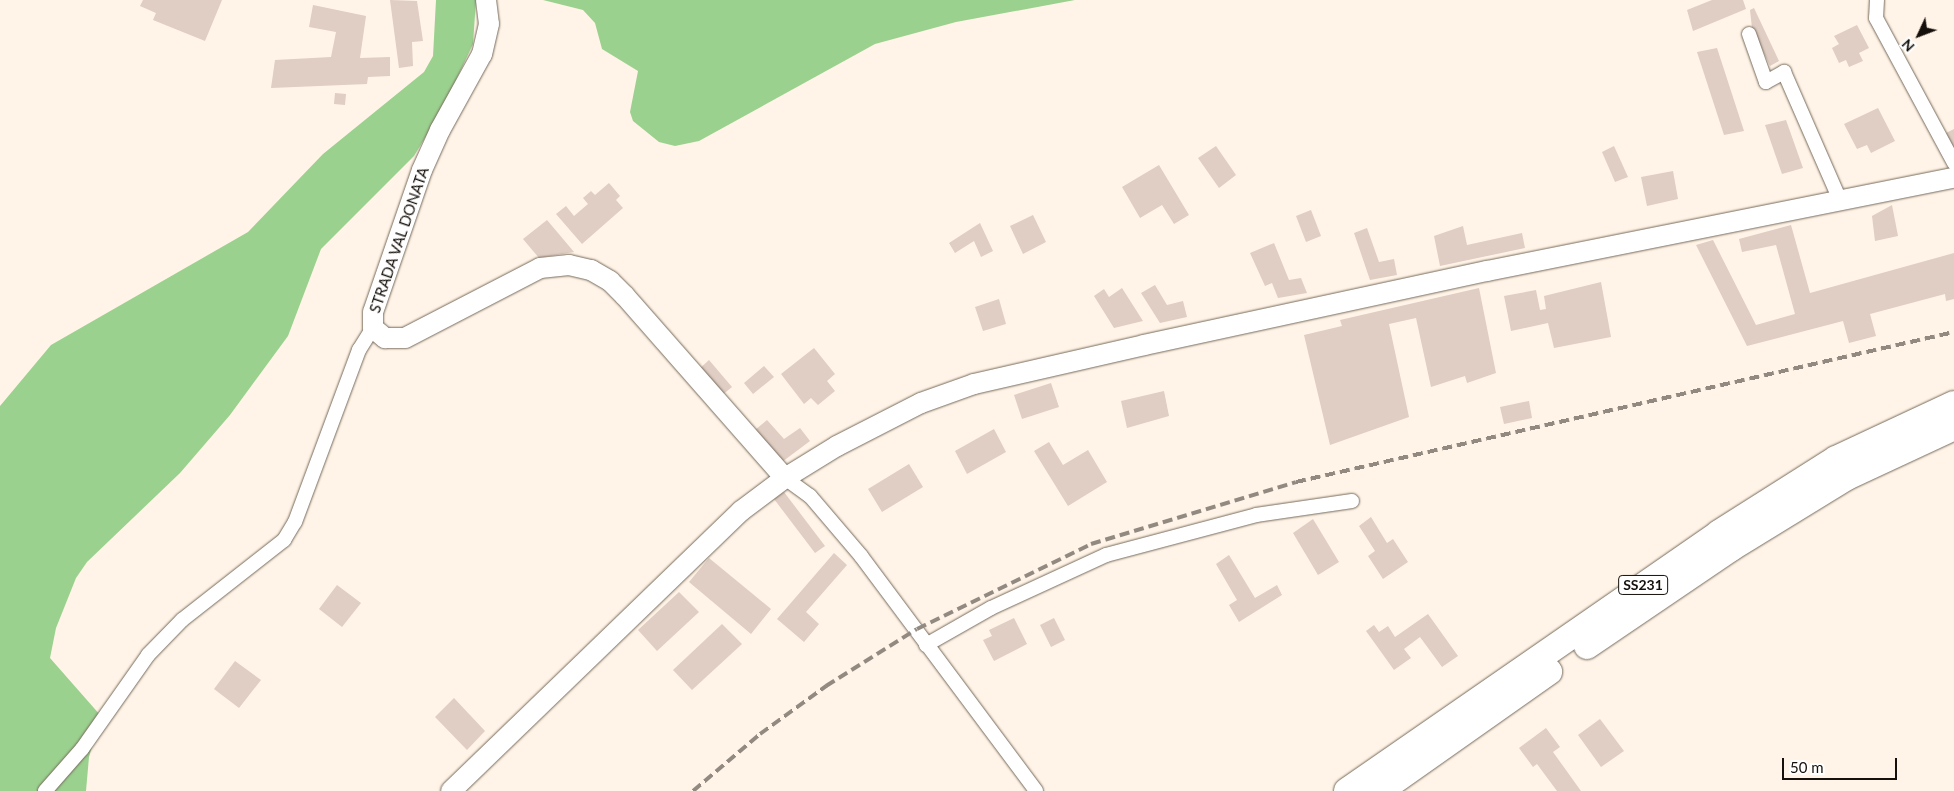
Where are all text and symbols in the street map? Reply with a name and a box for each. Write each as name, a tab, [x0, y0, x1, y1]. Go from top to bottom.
north arrow	[1894, 10, 1944, 60]
text: N	[1898, 36, 1918, 55]
street label: STRADA VAL DONATA	[365, 164, 433, 316]
road number: SS231	[1618, 574, 1668, 596]
scale bar	[1784, 748, 1899, 780]
text: 50 m	[1790, 758, 1824, 776]

